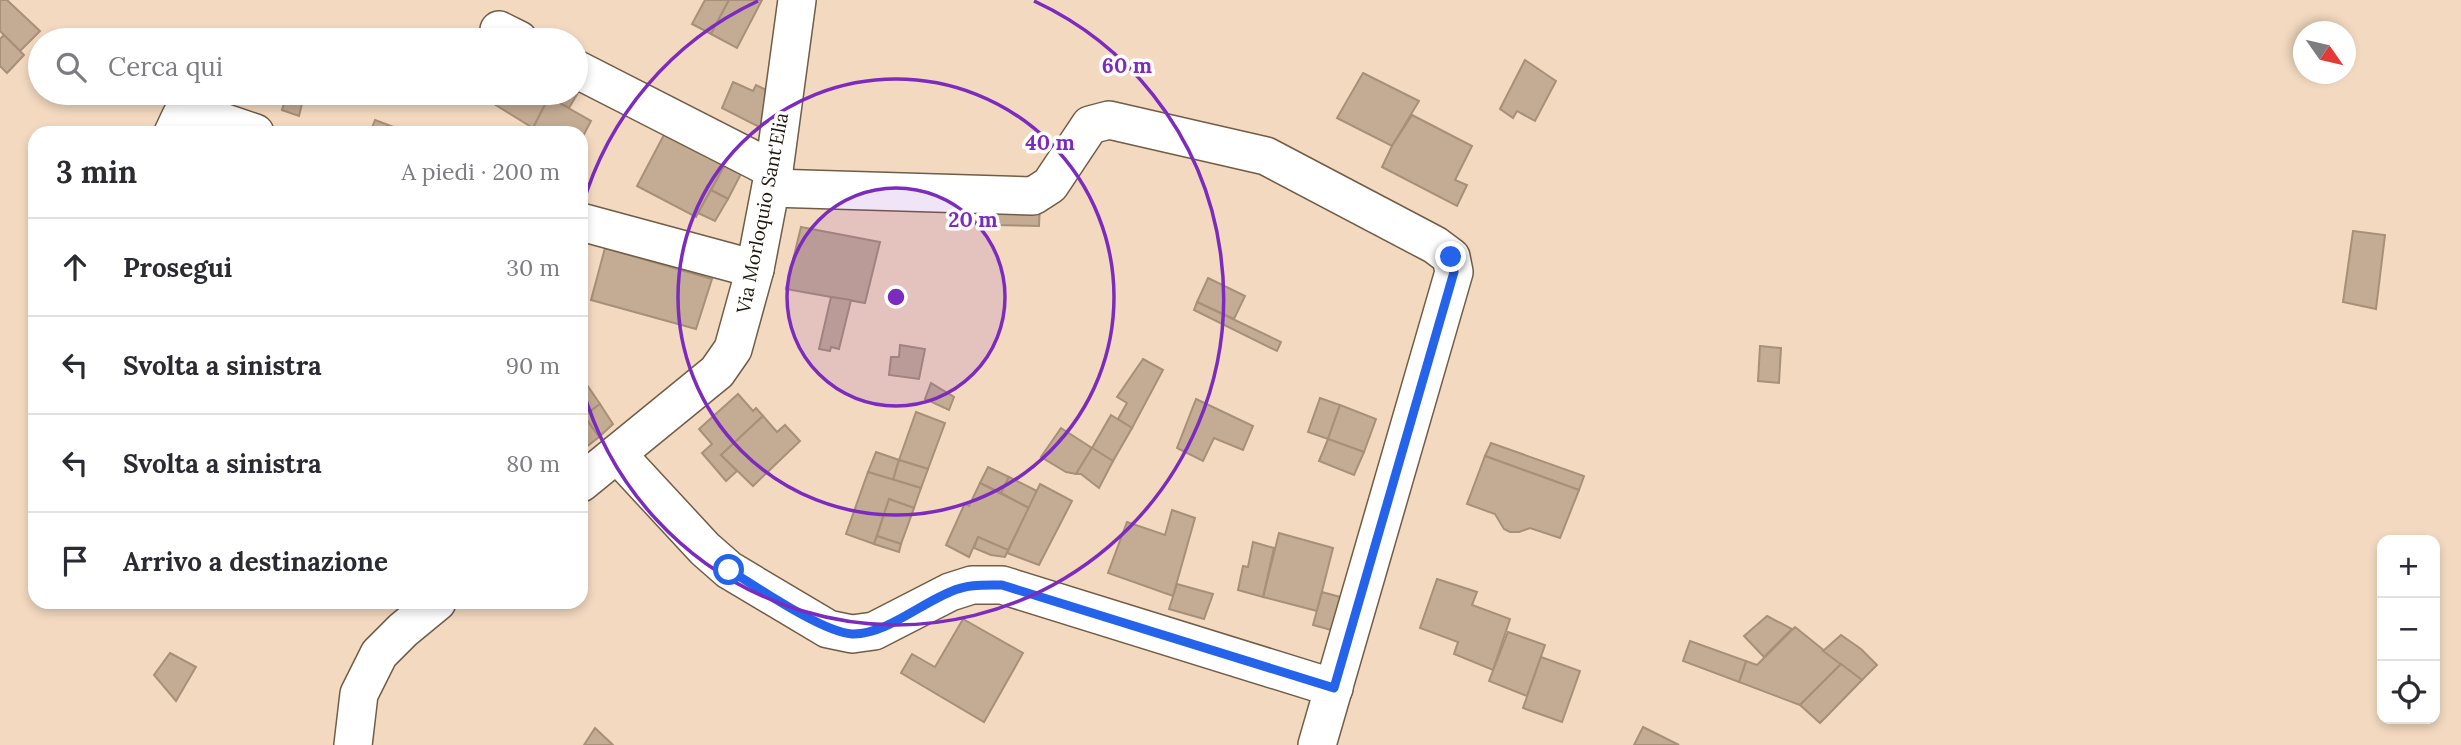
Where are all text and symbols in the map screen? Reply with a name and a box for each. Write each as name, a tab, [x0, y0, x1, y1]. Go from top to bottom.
north arrow	[2293, 21, 2356, 84]
search box	[28, 28, 588, 105]
icon: search	[52, 48, 90, 86]
text: Cerca qui	[108, 50, 223, 83]
text: 60 m	[1102, 52, 1152, 79]
street label: Via Morloquio Sant'Elia	[731, 110, 793, 317]
text: 40 m	[1025, 129, 1075, 156]
text: 3 min	[56, 153, 137, 191]
text: A piedi · 200 m	[401, 157, 560, 186]
text: 20 m	[948, 206, 998, 233]
route end	[1435, 241, 1466, 272]
icon: ahead	[56, 248, 94, 286]
text: Prosegui	[123, 251, 232, 284]
text: 30 m	[506, 253, 560, 282]
centre of rings	[884, 285, 908, 309]
icon: left	[56, 346, 94, 384]
text: Svolta a sinistra	[123, 349, 322, 382]
text: 90 m	[506, 351, 560, 380]
icon: left	[56, 444, 94, 482]
text: Svolta a sinistra	[123, 447, 322, 480]
text: 80 m	[506, 449, 560, 478]
map controls	[2377, 535, 2440, 724]
button: +	[2377, 535, 2440, 598]
icon: arrive	[56, 542, 94, 580]
text: Arrivo a destinazione	[123, 545, 388, 578]
route start	[713, 554, 744, 585]
button: −	[2377, 598, 2440, 661]
button: locate	[2377, 661, 2440, 724]

